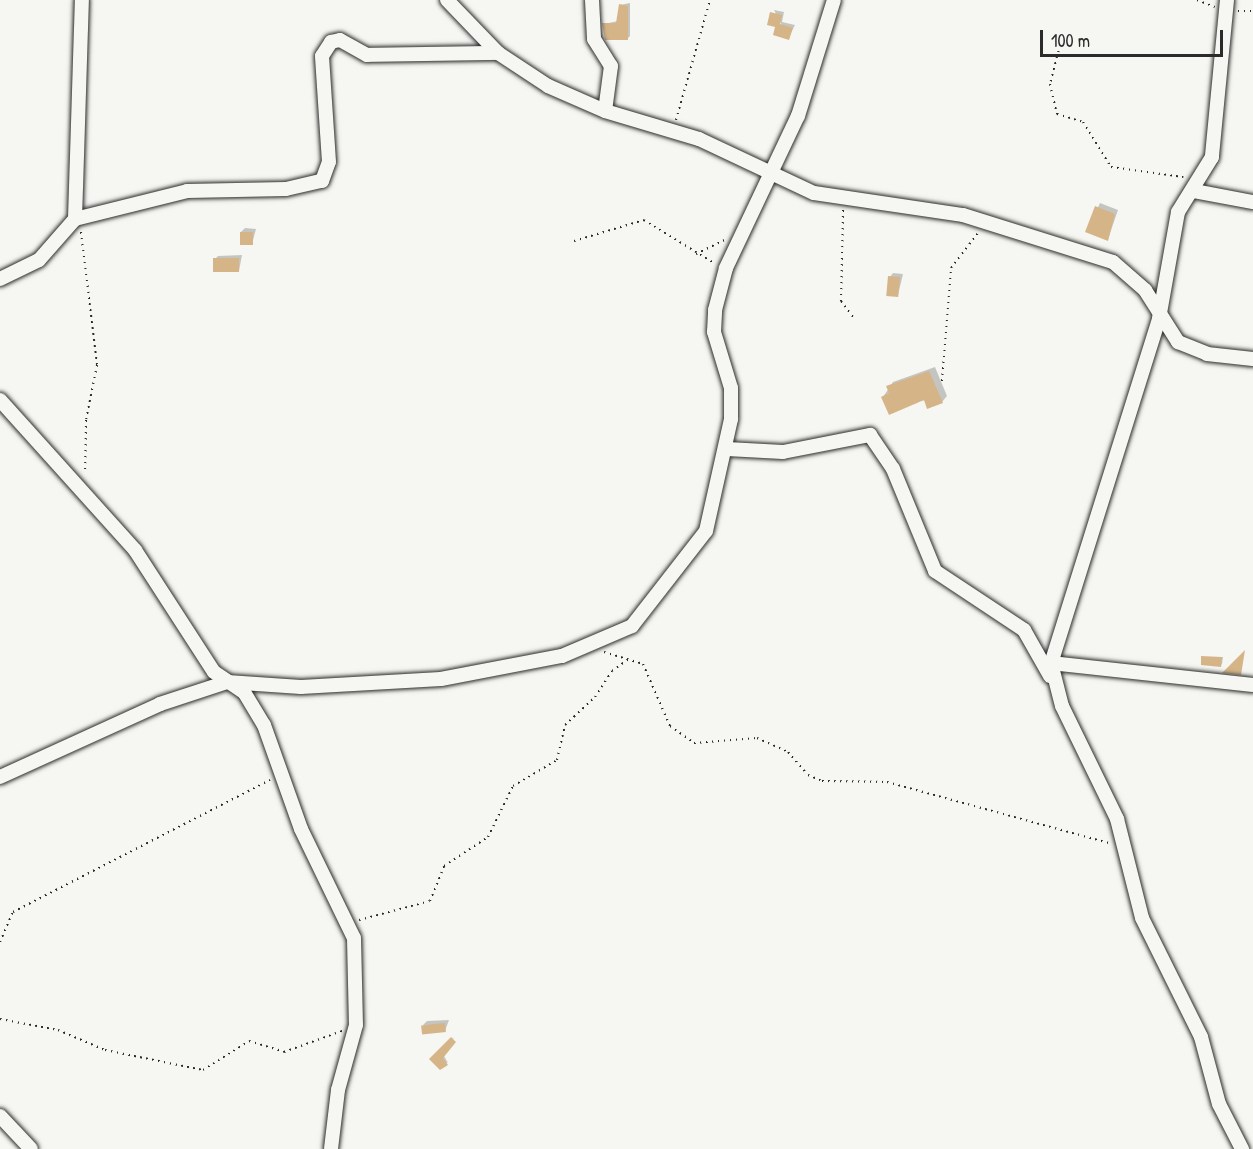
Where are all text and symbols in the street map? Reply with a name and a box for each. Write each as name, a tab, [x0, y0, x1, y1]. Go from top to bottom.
scale bar	[1043, 18, 1226, 56]
text: 100 m	[1051, 28, 1090, 53]

